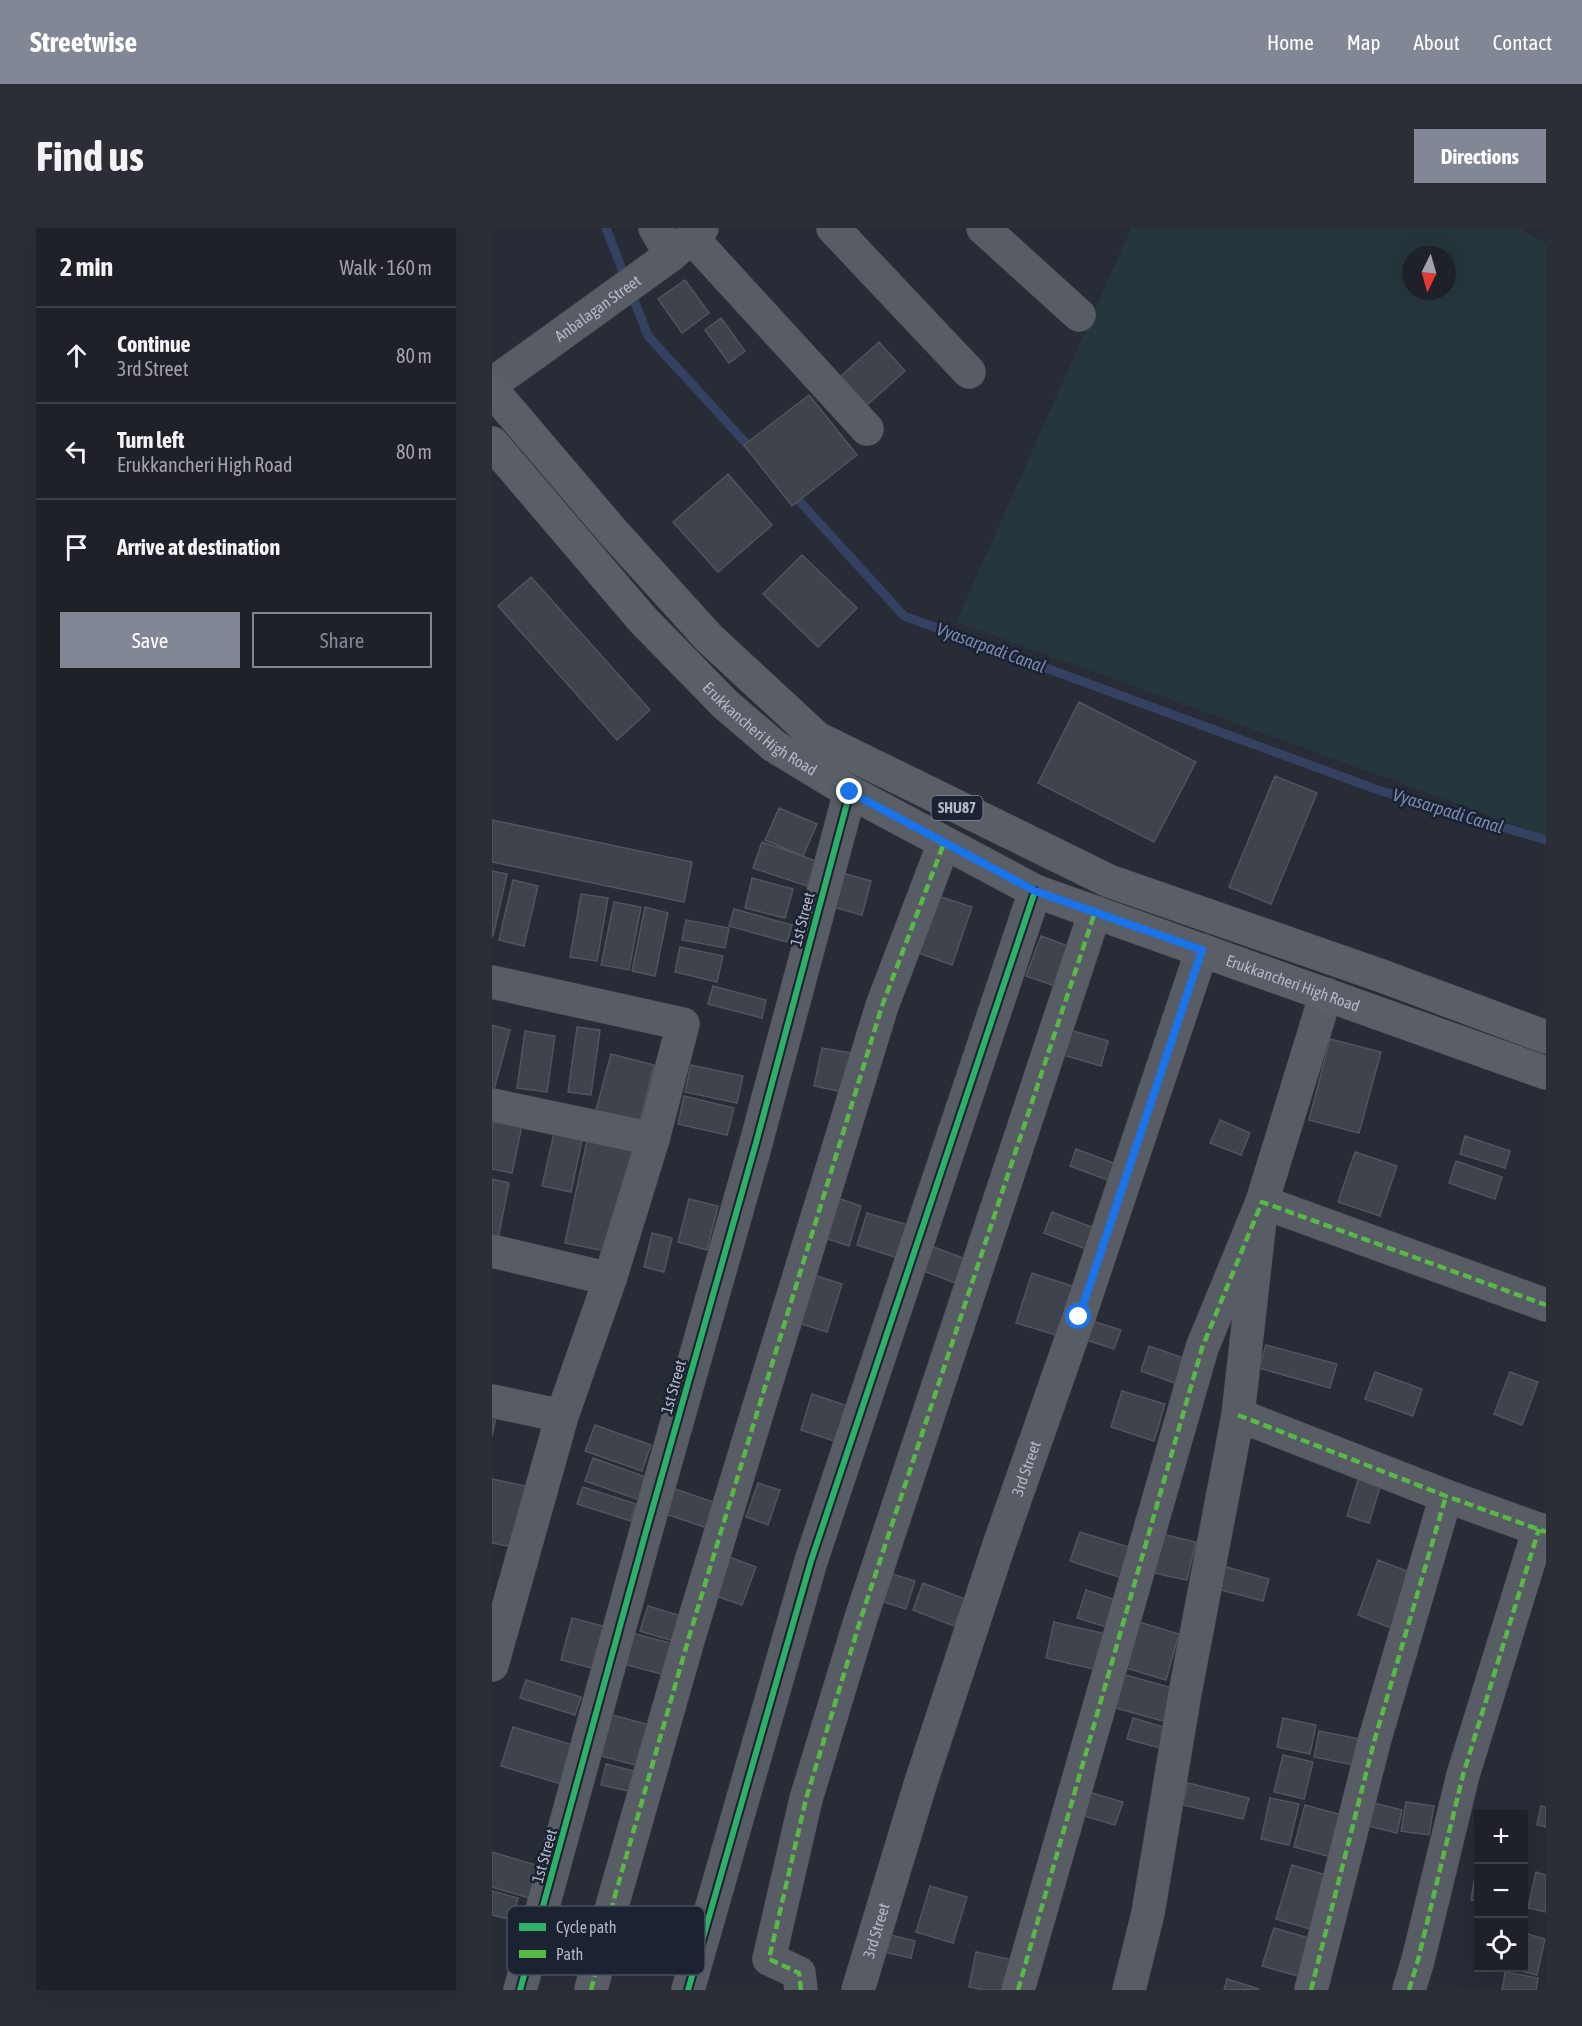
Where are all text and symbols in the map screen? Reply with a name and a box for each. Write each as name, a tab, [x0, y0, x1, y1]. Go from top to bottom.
text: Streetwise	[30, 26, 137, 58]
text: Home	[1267, 30, 1314, 54]
text: Map	[1347, 30, 1381, 54]
text: About	[1414, 30, 1460, 54]
text: Contact	[1493, 30, 1552, 54]
button: Directions	[1414, 129, 1546, 183]
text: Find us	[36, 132, 144, 180]
north arrow	[1402, 246, 1456, 300]
text: 2 min	[60, 252, 113, 282]
text: Walk · 160 m	[340, 256, 432, 279]
street label: Anbalagan Street	[551, 271, 644, 345]
text: Continue	[117, 331, 191, 357]
icon: ahead	[60, 339, 93, 372]
text: 80 m	[396, 344, 432, 367]
text: 3rd Street	[117, 357, 188, 380]
text: Turn left	[117, 427, 184, 453]
icon: left	[60, 435, 93, 468]
text: 80 m	[396, 440, 432, 463]
text: Erukkancheri High Road	[117, 453, 293, 476]
icon: arrive	[60, 531, 93, 564]
text: Arrive at destination	[117, 534, 280, 560]
button: Save	[60, 612, 240, 668]
button: Share	[252, 612, 432, 668]
water label: Vyasarpadi Canal	[934, 618, 1049, 677]
street label: Erukkancheri High Road	[699, 678, 820, 779]
route end	[836, 778, 862, 804]
water label: Vyasarpadi Canal	[1390, 784, 1506, 837]
road number: SHU87	[932, 796, 982, 820]
street label: 1st Street	[786, 890, 818, 948]
street label: Erukkancheri High Road	[1224, 951, 1362, 1015]
route start	[1065, 1303, 1091, 1329]
street label: 1st Street	[657, 1358, 689, 1416]
street label: 3rd Street	[1008, 1438, 1044, 1498]
map controls	[1474, 1810, 1528, 1972]
button: +	[1474, 1810, 1528, 1864]
street label: 1st Street	[528, 1827, 560, 1885]
button: −	[1474, 1864, 1528, 1918]
street label: 3rd Street	[859, 1900, 893, 1961]
legend	[507, 1906, 705, 1975]
text: Cycle path	[556, 1918, 616, 1937]
button: locate	[1474, 1918, 1528, 1972]
text: Path	[556, 1945, 583, 1963]

